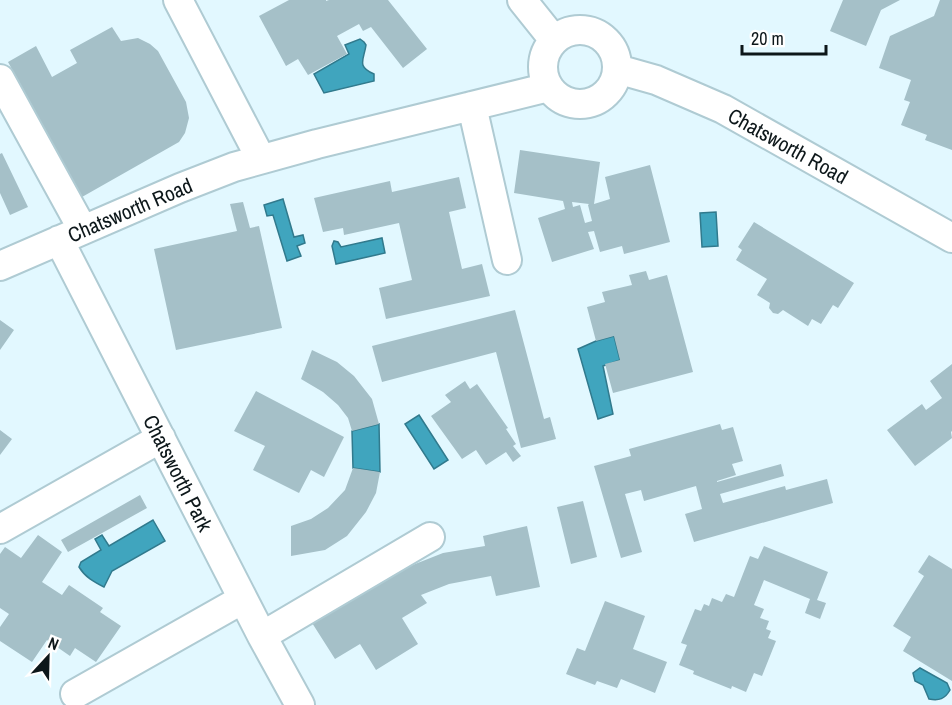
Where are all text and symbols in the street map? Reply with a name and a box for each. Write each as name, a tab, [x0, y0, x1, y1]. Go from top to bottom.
scale bar	[742, 18, 826, 56]
text: 20 m	[751, 26, 784, 51]
street label: Chatsworth Road	[723, 101, 853, 191]
street label: Chatsworth Road	[63, 171, 197, 249]
street label: Chatsworth Park	[136, 410, 220, 537]
north arrow	[18, 627, 78, 687]
text: N	[45, 631, 62, 655]

